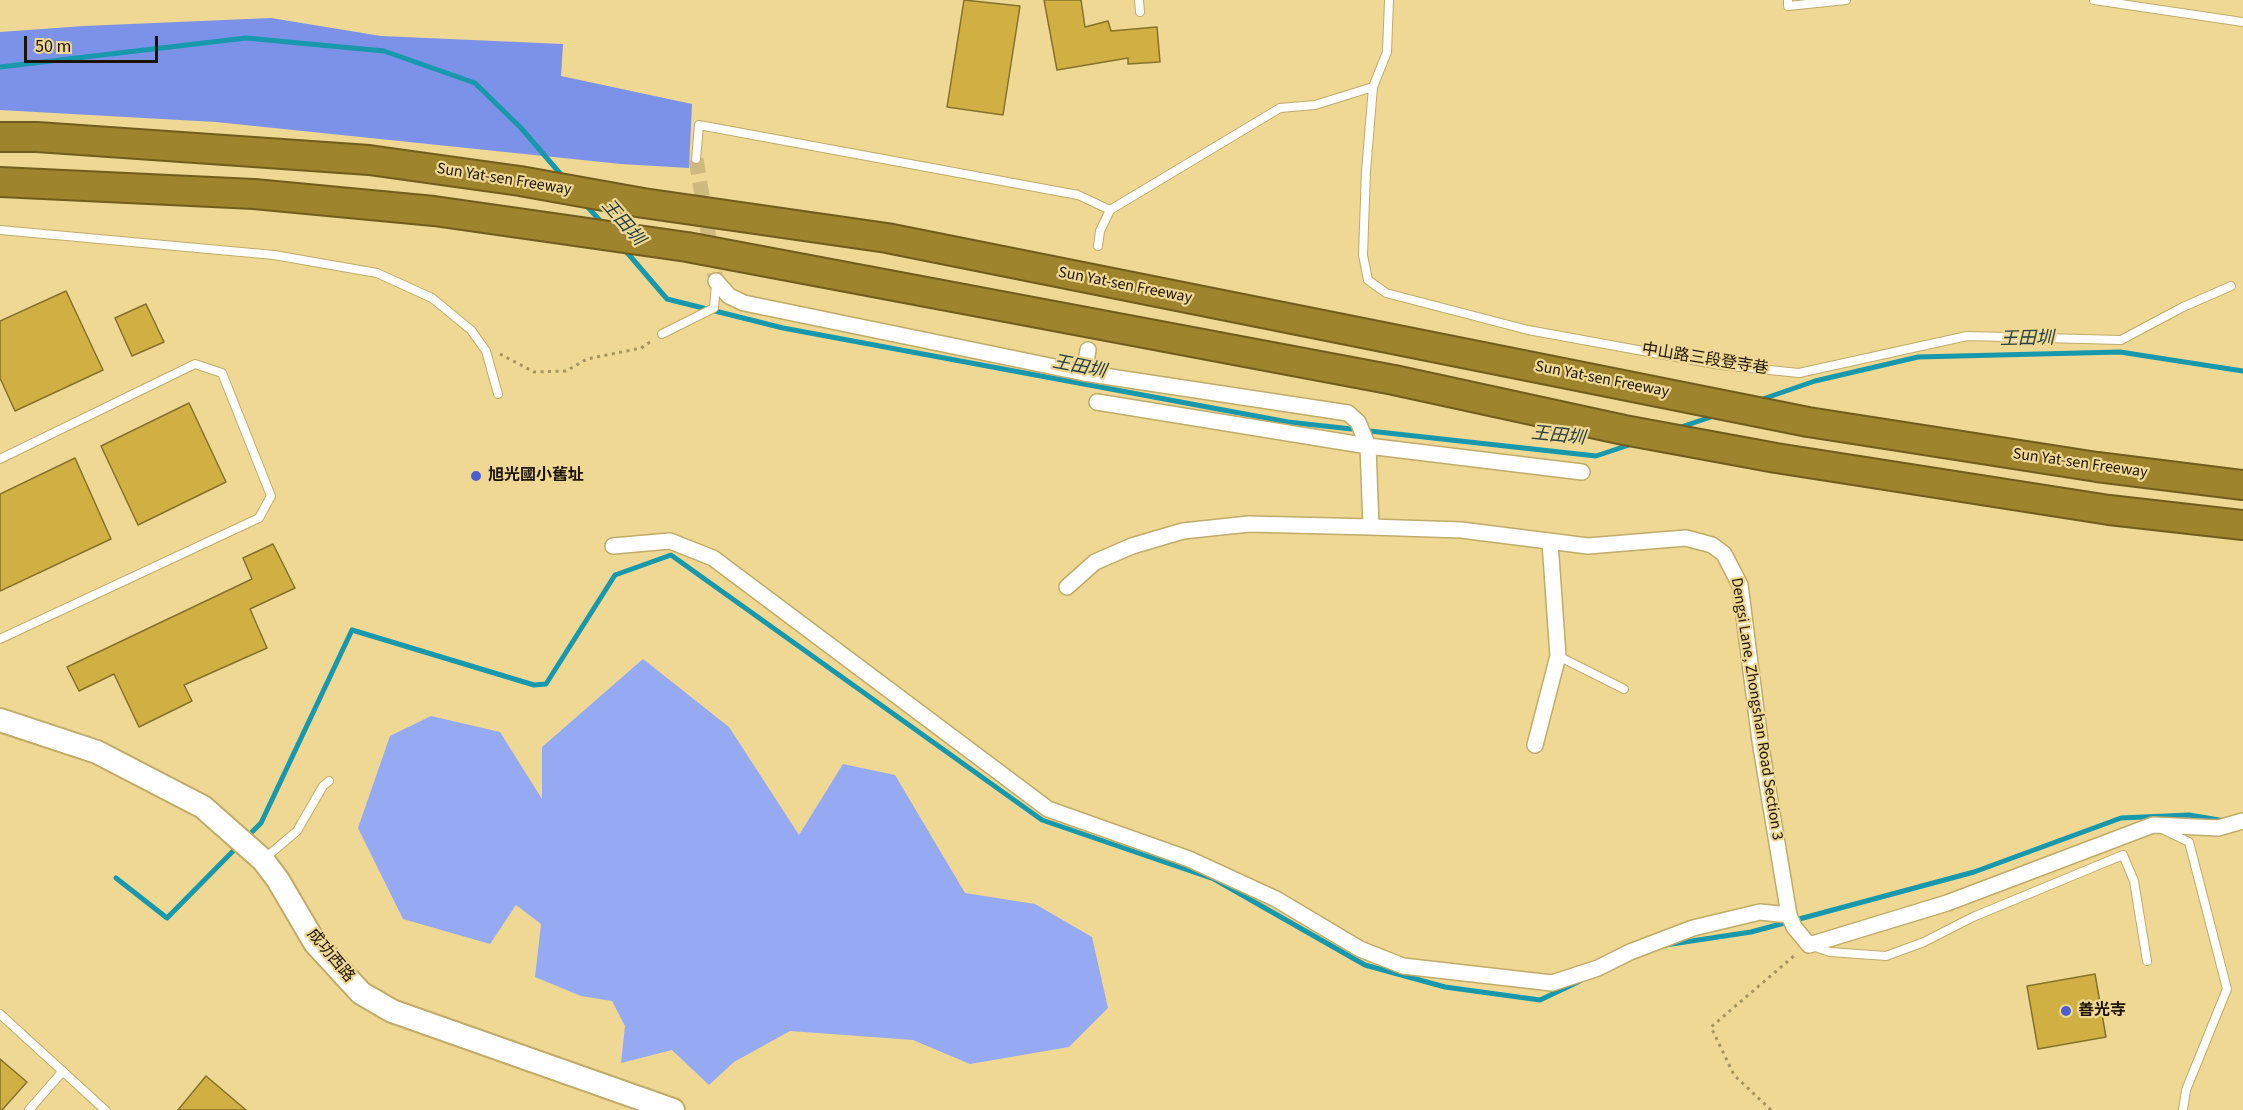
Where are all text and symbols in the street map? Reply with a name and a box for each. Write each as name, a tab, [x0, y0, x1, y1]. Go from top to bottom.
scale bar	[27, 24, 160, 62]
text: 50 m	[35, 34, 71, 59]
street label: Sun Yat-sen Freeway	[435, 160, 573, 200]
water label: 王田圳	[596, 196, 648, 250]
street label: Sun Yat-sen Freeway	[1056, 264, 1194, 308]
water label: 王田圳	[2000, 329, 2054, 351]
street label: 中山路三段登寺巷	[1640, 341, 1770, 379]
water label: 王田圳	[1050, 352, 1108, 384]
street label: Sun Yat-sen Freeway	[1533, 358, 1671, 402]
water label: 王田圳	[1530, 423, 1586, 451]
street label: Sun Yat-sen Freeway	[2011, 445, 2149, 483]
place label: 旭光國小舊址	[488, 466, 584, 486]
marker: 旭光國小舊址	[469, 469, 483, 483]
street label: Dengsi Lane, Zhongshan Road Section 3	[1726, 576, 1786, 842]
street label: 成功西路	[302, 925, 358, 987]
place label: 善光寺	[2078, 1001, 2126, 1021]
marker: 善光寺	[2059, 1004, 2073, 1018]

